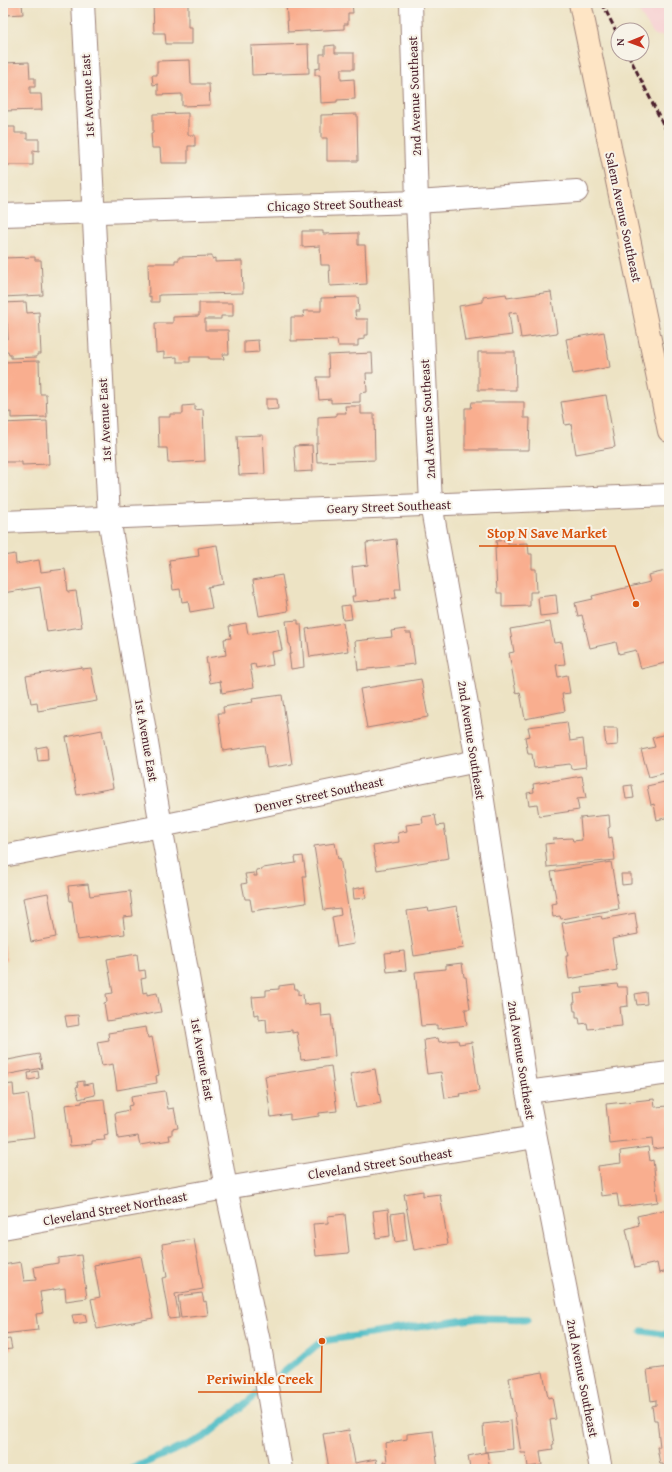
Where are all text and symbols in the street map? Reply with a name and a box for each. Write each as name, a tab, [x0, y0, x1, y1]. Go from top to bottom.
north arrow	[610, 22, 650, 62]
street label: 2nd Avenue Southeast	[403, 35, 426, 156]
text: N	[612, 38, 628, 46]
street label: 1st Avenue East	[76, 53, 99, 138]
street label: Salem Avenue Southeast	[600, 150, 647, 284]
street label: Chicago Street Southeast	[267, 193, 403, 216]
street label: 2nd Avenue Southeast	[415, 358, 440, 479]
street label: 1st Avenue East	[93, 377, 116, 462]
street label: Geary Street Southeast	[327, 495, 452, 518]
callout: Stop N Save Market	[479, 520, 615, 546]
text: Stop N Save Market	[487, 523, 608, 543]
street label: 2nd Avenue Southeast	[453, 679, 490, 801]
street label: 1st Avenue East	[130, 697, 163, 784]
street label: Denver Street Southeast	[253, 771, 386, 817]
street label: 2nd Avenue Southeast	[503, 999, 540, 1121]
street label: 1st Avenue East	[186, 1016, 219, 1103]
street label: Cleveland Street Southeast	[307, 1143, 454, 1184]
street label: Cleveland Street Northeast	[41, 1186, 189, 1231]
street label: 2nd Avenue Southeast	[562, 1317, 603, 1439]
callout: Periwinkle Creek	[198, 1366, 321, 1392]
text: Periwinkle Creek	[207, 1369, 314, 1389]

